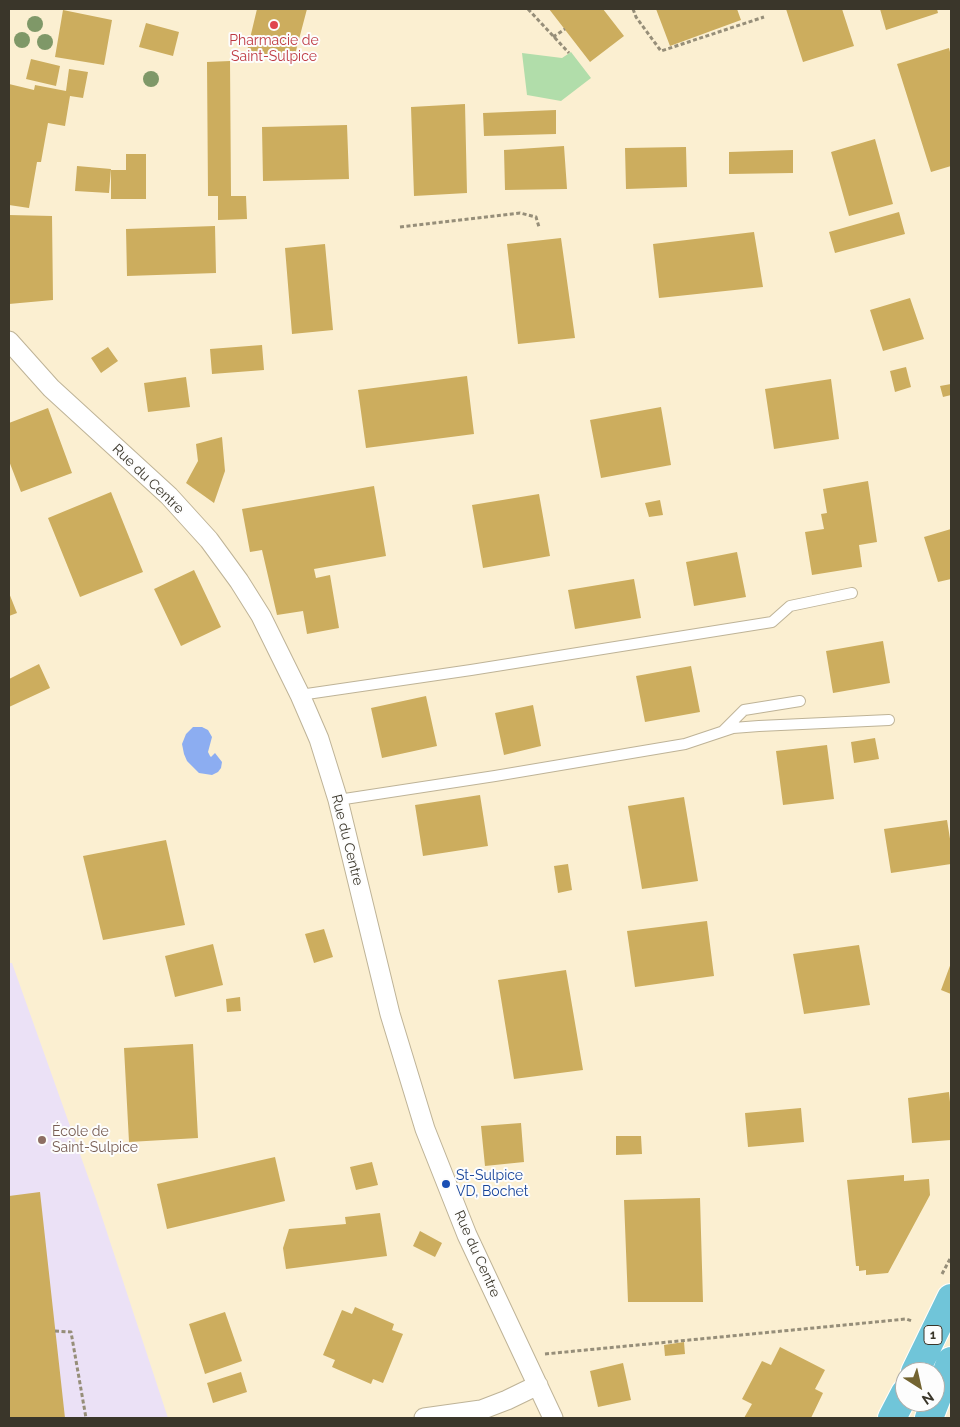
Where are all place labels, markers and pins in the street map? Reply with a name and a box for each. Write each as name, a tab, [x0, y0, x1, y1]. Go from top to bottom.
marker: Pharmacie de Saint-Sulpice	[268, 19, 280, 31]
place label: Pharmacie de Saint-Sulpice	[229, 33, 319, 65]
place label: École de Saint-Sulpice	[52, 1124, 138, 1156]
marker: École de Saint-Sulpice	[36, 1134, 48, 1146]
place label: St-Sulpice VD, Bochet	[456, 1168, 528, 1200]
marker: St-Sulpice VD, Bochet	[440, 1178, 452, 1190]

